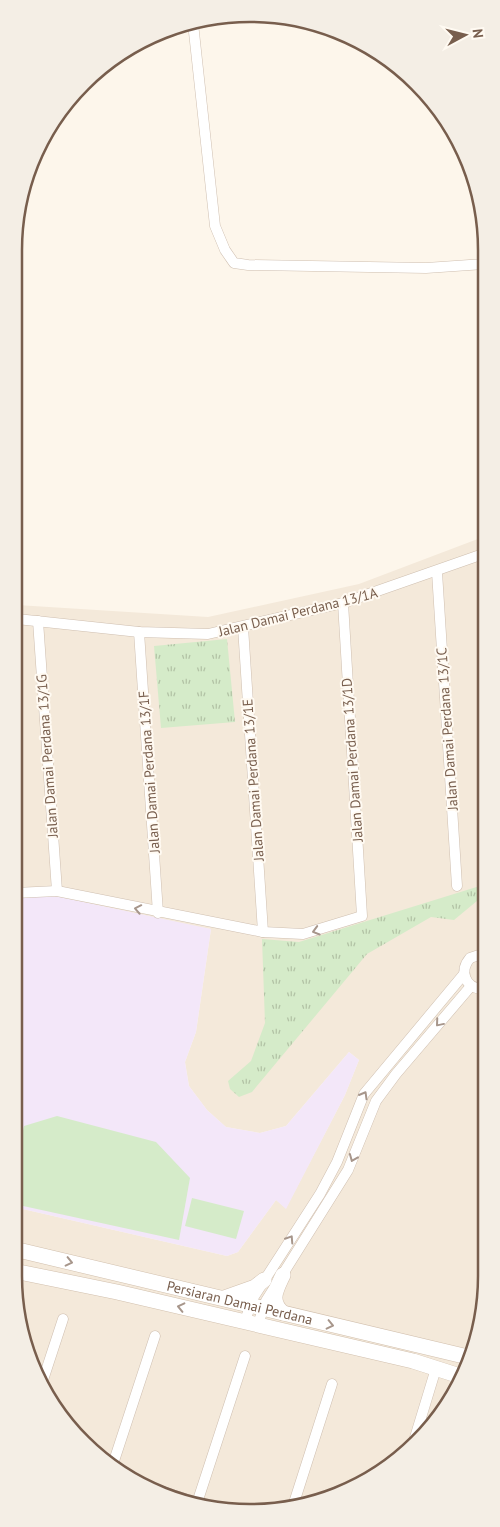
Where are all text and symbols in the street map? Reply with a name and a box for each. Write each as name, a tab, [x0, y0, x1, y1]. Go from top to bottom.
north arrow	[440, 10, 490, 60]
text: N	[468, 28, 487, 39]
street label: Jalan Damai Perdana 13/1A	[216, 583, 380, 641]
street label: Jalan Damai Perdana 13/1C	[432, 647, 462, 812]
street label: Jalan Damai Perdana 13/1G	[32, 674, 62, 839]
street label: Jalan Damai Perdana 13/1D	[337, 677, 367, 844]
street label: Jalan Damai Perdana 13/1F	[134, 690, 164, 855]
street label: Jalan Damai Perdana 13/1E	[238, 698, 268, 863]
one-way arrow	[134, 904, 143, 915]
one-way arrow	[311, 925, 320, 936]
one-way arrow	[436, 1017, 445, 1026]
one-way arrow	[358, 1092, 368, 1101]
one-way arrow	[348, 1153, 359, 1162]
one-way arrow	[284, 1236, 294, 1245]
one-way arrow	[64, 1256, 73, 1267]
street label: Persiaran Damai Perdana	[165, 1277, 314, 1329]
one-way arrow	[177, 1302, 186, 1313]
one-way arrow	[326, 1319, 335, 1330]

